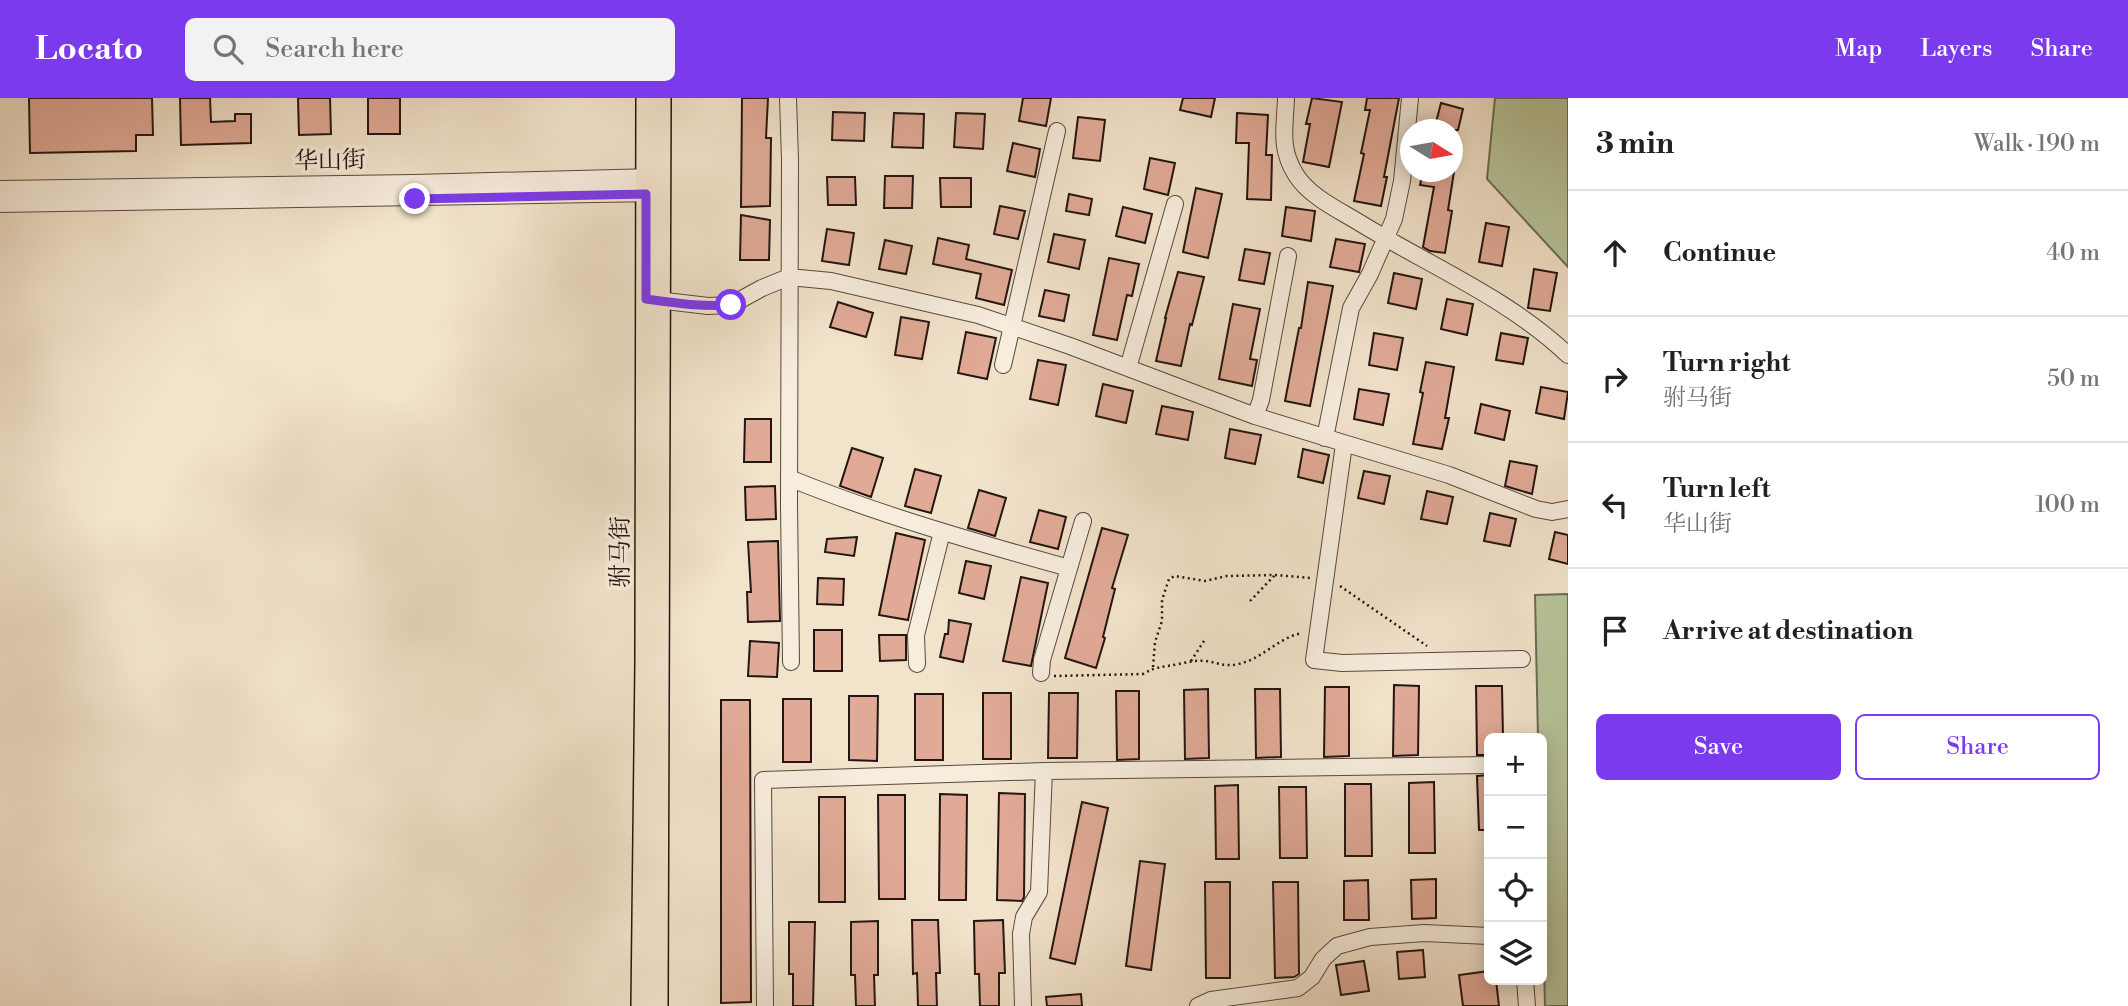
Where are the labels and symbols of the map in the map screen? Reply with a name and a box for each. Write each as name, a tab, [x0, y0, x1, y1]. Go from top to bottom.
north arrow	[1400, 119, 1463, 182]
street label: 华山街	[294, 145, 366, 177]
route end	[399, 183, 430, 214]
route start	[715, 289, 746, 320]
street label: 驸马街	[606, 516, 636, 588]

